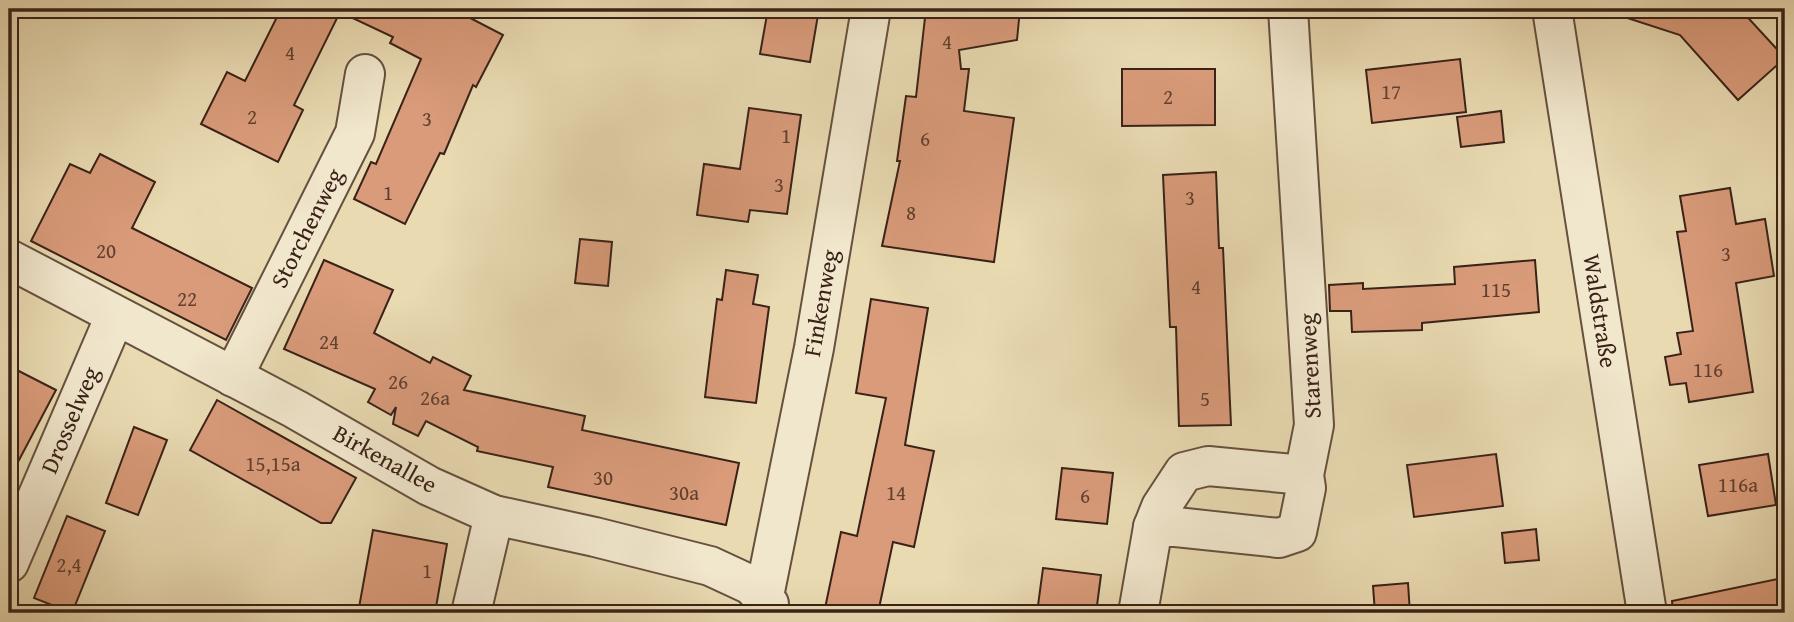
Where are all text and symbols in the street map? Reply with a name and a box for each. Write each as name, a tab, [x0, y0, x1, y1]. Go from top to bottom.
house number: 4	[942, 26, 952, 57]
house number: 4	[285, 37, 295, 68]
house number: 17	[1381, 76, 1401, 107]
house number: 2	[1163, 81, 1173, 112]
house number: 2	[247, 101, 257, 132]
house number: 3	[422, 103, 432, 134]
house number: 1	[781, 120, 791, 151]
house number: 6	[920, 123, 930, 154]
street label: Storchenweg	[261, 162, 352, 294]
house number: 3	[774, 169, 784, 200]
house number: 1	[383, 177, 393, 208]
house number: 3	[1185, 182, 1195, 213]
house number: 8	[906, 197, 916, 228]
house number: 20	[96, 235, 116, 266]
house number: 3	[1721, 238, 1731, 269]
street label: Finkenweg	[794, 247, 847, 359]
street label: Waldstraße	[1574, 252, 1627, 370]
house number: 4	[1191, 271, 1201, 302]
house number: 115	[1481, 274, 1511, 305]
house number: 22	[177, 283, 197, 314]
street label: Starenweg	[1289, 312, 1330, 420]
house number: 24	[319, 326, 339, 357]
house number: 116	[1693, 354, 1723, 385]
street label: Drosselweg	[31, 361, 108, 479]
house number: 26	[388, 366, 408, 397]
house number: 26a	[420, 382, 450, 413]
house number: 5	[1200, 383, 1210, 414]
street label: Birkenallee	[327, 416, 444, 502]
house number: 15,15a	[245, 448, 301, 479]
house number: 30	[593, 462, 613, 493]
house number: 116a	[1718, 469, 1758, 500]
house number: 30a	[669, 477, 699, 508]
house number: 14	[886, 477, 906, 508]
house number: 6	[1080, 480, 1090, 511]
house number: 2,4	[56, 549, 82, 580]
house number: 1	[422, 555, 432, 586]

